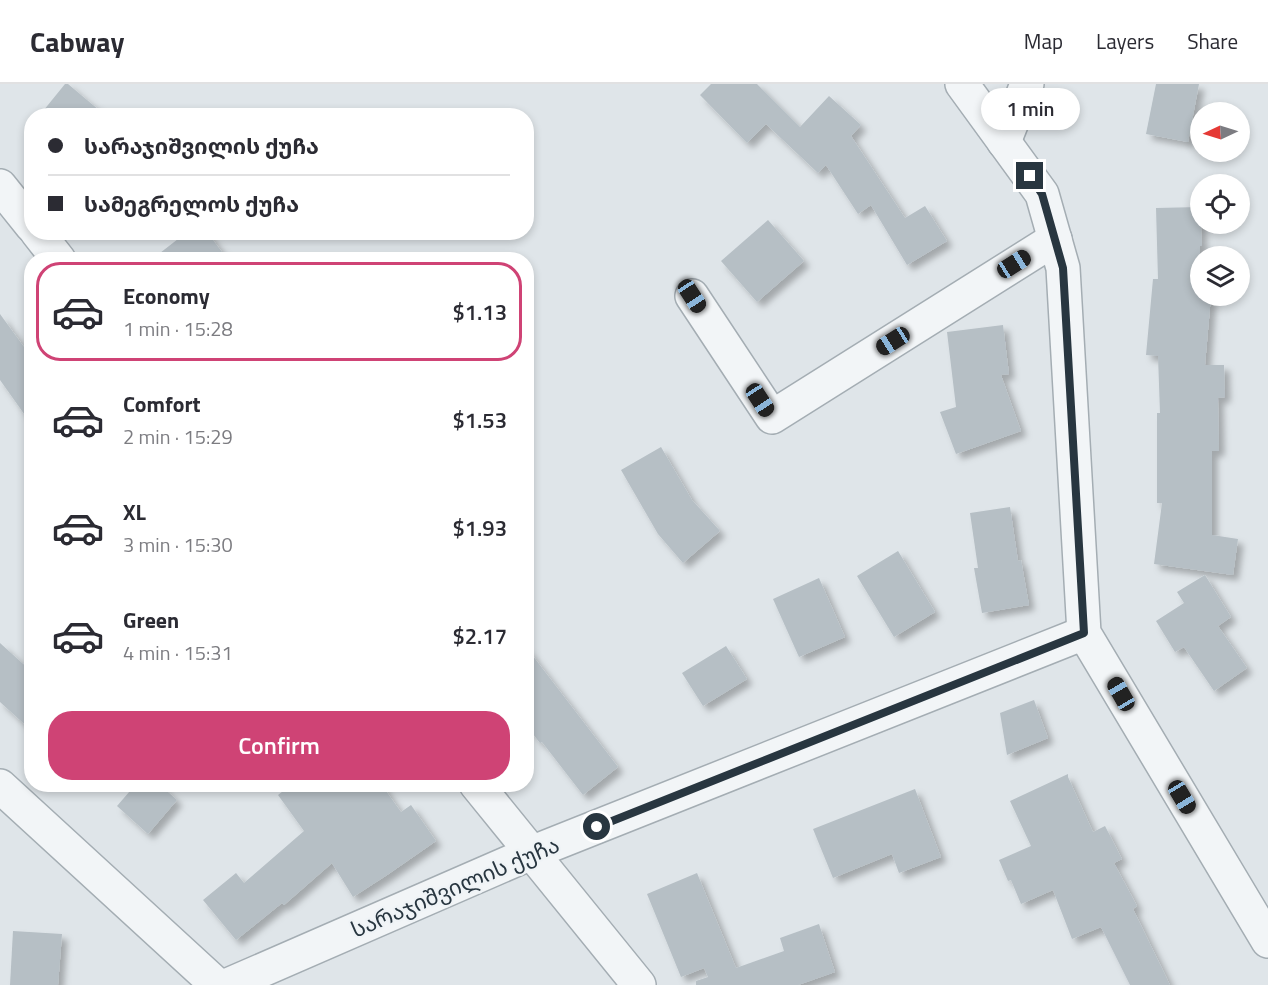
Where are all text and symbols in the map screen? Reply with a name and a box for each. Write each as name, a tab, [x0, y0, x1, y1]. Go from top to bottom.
text: Cabway	[30, 20, 124, 63]
text: Map	[1024, 25, 1063, 57]
text: Layers	[1096, 25, 1154, 57]
text: Share	[1187, 25, 1238, 57]
callout: 1 min	[980, 89, 1080, 131]
text: 1 min	[1006, 93, 1055, 124]
north arrow	[1190, 102, 1250, 162]
map controls	[1190, 102, 1250, 306]
text: სარაჯიშვილის ქუჩა	[84, 129, 319, 163]
route end	[1016, 162, 1043, 189]
button: locate	[1190, 174, 1250, 234]
text: სამეგრელოს ქუჩა	[84, 187, 299, 221]
button: layers	[1190, 246, 1250, 306]
car	[994, 247, 1034, 281]
car	[675, 276, 709, 316]
text: Economy	[123, 279, 210, 313]
icon: car	[51, 285, 105, 339]
text: $1.13	[452, 295, 507, 329]
text: 1 min · 15:28	[123, 313, 233, 344]
car	[873, 324, 913, 358]
car	[743, 380, 777, 420]
text: Comfort	[123, 387, 201, 421]
icon: car	[51, 393, 105, 447]
text: $1.53	[452, 403, 507, 437]
text: 2 min · 15:29	[123, 421, 233, 452]
text: XL	[123, 495, 146, 529]
icon: car	[51, 501, 105, 555]
text: $1.93	[452, 511, 507, 545]
text: 3 min · 15:30	[123, 529, 233, 560]
text: Green	[123, 603, 179, 637]
icon: car	[51, 609, 105, 663]
text: $2.17	[452, 619, 507, 653]
text: 4 min · 15:31	[123, 637, 233, 668]
car	[1104, 674, 1138, 714]
button: Confirm	[48, 711, 510, 780]
car	[1165, 777, 1199, 817]
route start	[583, 813, 610, 840]
street label: სარაჯიშვილის ქუჩა	[345, 828, 565, 946]

